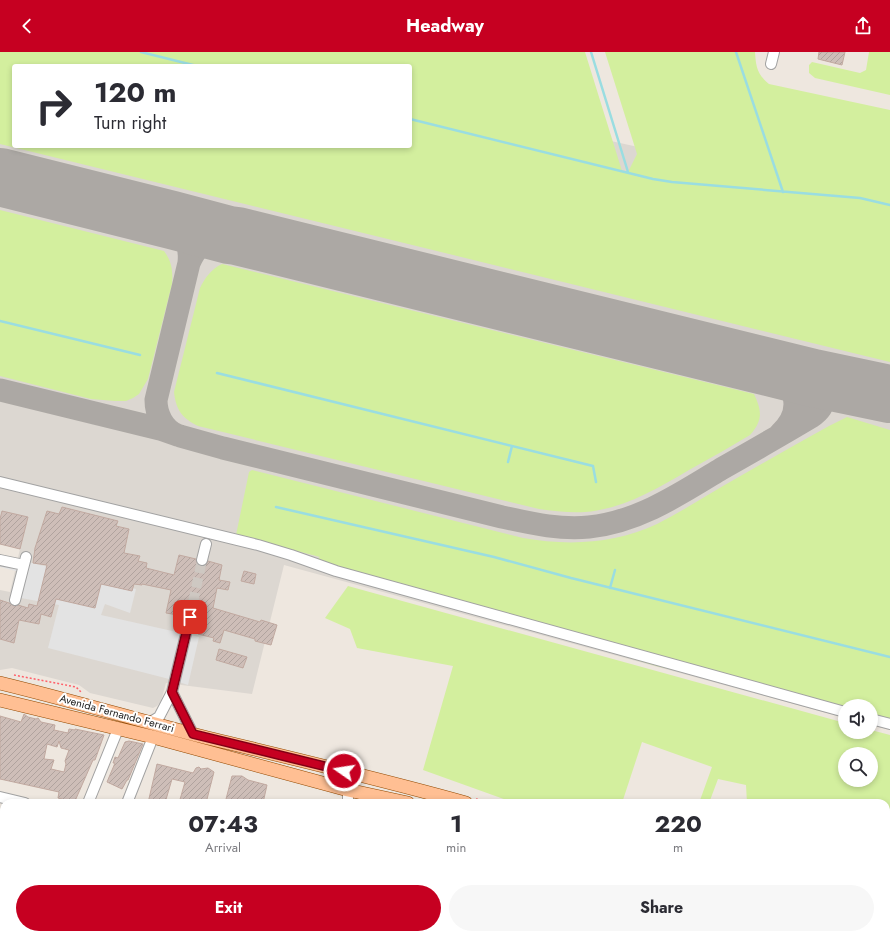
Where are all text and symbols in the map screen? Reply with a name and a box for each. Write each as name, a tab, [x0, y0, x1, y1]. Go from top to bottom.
text: Headway	[406, 13, 484, 39]
icon: back	[16, 15, 38, 37]
icon: share	[852, 15, 874, 37]
text: 120 m	[94, 72, 177, 113]
icon: right	[28, 80, 80, 132]
text: Turn right	[94, 110, 166, 136]
pin	[173, 600, 207, 634]
icon: arrive	[179, 606, 201, 628]
street label: Avenida Fernando Ferrari	[58, 690, 176, 736]
map controls	[838, 699, 878, 787]
button: sound	[838, 699, 878, 739]
button: search	[838, 747, 878, 787]
position arrow	[323, 750, 365, 792]
text: 07:43	[188, 806, 258, 841]
text: 1	[450, 806, 462, 841]
text: 220	[654, 806, 702, 841]
text: Arrival	[205, 838, 241, 857]
text: min	[446, 838, 466, 857]
text: m	[673, 838, 683, 857]
button: Exit	[16, 885, 441, 931]
button: Share	[449, 885, 874, 931]

